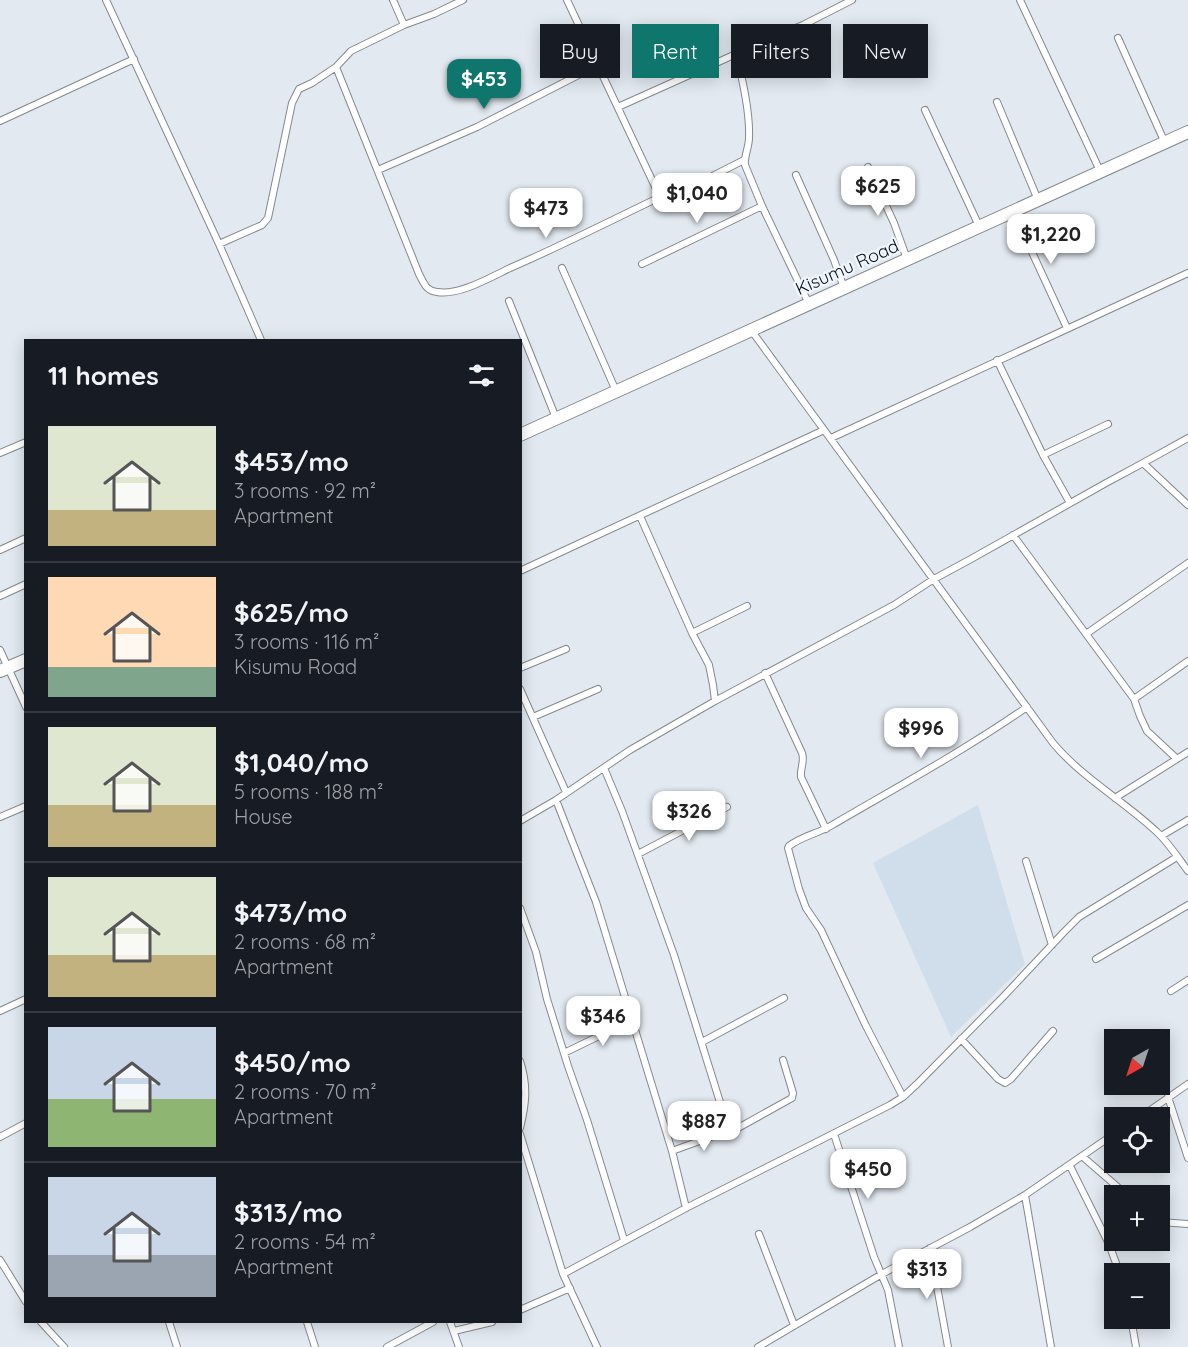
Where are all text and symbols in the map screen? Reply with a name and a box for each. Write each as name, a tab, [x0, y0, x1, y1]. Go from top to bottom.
chip: Buy	[540, 24, 620, 78]
chip: Rent	[632, 24, 719, 78]
chip: Filters	[731, 24, 831, 78]
chip: New	[843, 24, 928, 78]
pin: $453	[448, 59, 520, 110]
text: $453	[461, 66, 507, 91]
pin: $625	[842, 166, 914, 217]
pin: $1,040	[648, 173, 746, 224]
text: $625	[855, 173, 901, 198]
text: $1,040	[666, 180, 728, 205]
pin: $473	[510, 188, 582, 239]
text: $473	[524, 195, 568, 220]
pin: $1,220	[1002, 214, 1100, 265]
text: $1,220	[1021, 221, 1081, 246]
street label: Kisumu Road	[792, 234, 902, 300]
text: 11 homes	[48, 359, 159, 392]
icon: filters	[465, 359, 498, 392]
text: $453/mo	[234, 445, 349, 478]
icon: home	[96, 450, 168, 522]
text: 3 rooms · 92 m²	[234, 478, 376, 503]
text: Apartment	[234, 503, 334, 528]
text: $625/mo	[234, 596, 349, 629]
icon: home	[96, 601, 168, 673]
text: 3 rooms · 116 m²	[234, 629, 379, 654]
text: Kisumu Road	[234, 654, 357, 679]
pin: $996	[885, 708, 957, 759]
text: $996	[898, 715, 944, 740]
text: $1,040/mo	[234, 746, 369, 779]
icon: home	[96, 751, 168, 823]
text: 5 rooms · 188 m²	[234, 779, 383, 804]
pin: $326	[653, 791, 725, 842]
text: $326	[666, 798, 712, 823]
text: House	[234, 804, 293, 829]
text: $473/mo	[234, 896, 347, 929]
icon: home	[96, 901, 168, 973]
text: 2 rooms · 68 m²	[234, 929, 376, 954]
text: Apartment	[234, 954, 334, 979]
pin: $346	[567, 996, 639, 1047]
text: $346	[580, 1003, 626, 1028]
north arrow	[1104, 1029, 1170, 1095]
map controls	[1104, 1029, 1170, 1329]
text: $450/mo	[234, 1046, 351, 1079]
icon: home	[96, 1051, 168, 1123]
text: 2 rooms · 70 m²	[234, 1079, 377, 1104]
pin: $887	[668, 1101, 740, 1152]
text: Apartment	[234, 1104, 334, 1129]
button: locate	[1104, 1107, 1170, 1173]
text: $887	[682, 1108, 726, 1133]
pin: $450	[832, 1149, 904, 1200]
text: $450	[844, 1156, 892, 1181]
button: +	[1104, 1185, 1170, 1251]
text: $313/mo	[234, 1196, 343, 1229]
icon: home	[96, 1201, 168, 1273]
text: 2 rooms · 54 m²	[234, 1229, 376, 1254]
pin: $313	[891, 1249, 963, 1300]
text: Apartment	[234, 1254, 334, 1279]
text: $313	[906, 1256, 948, 1281]
button: −	[1104, 1263, 1170, 1329]

